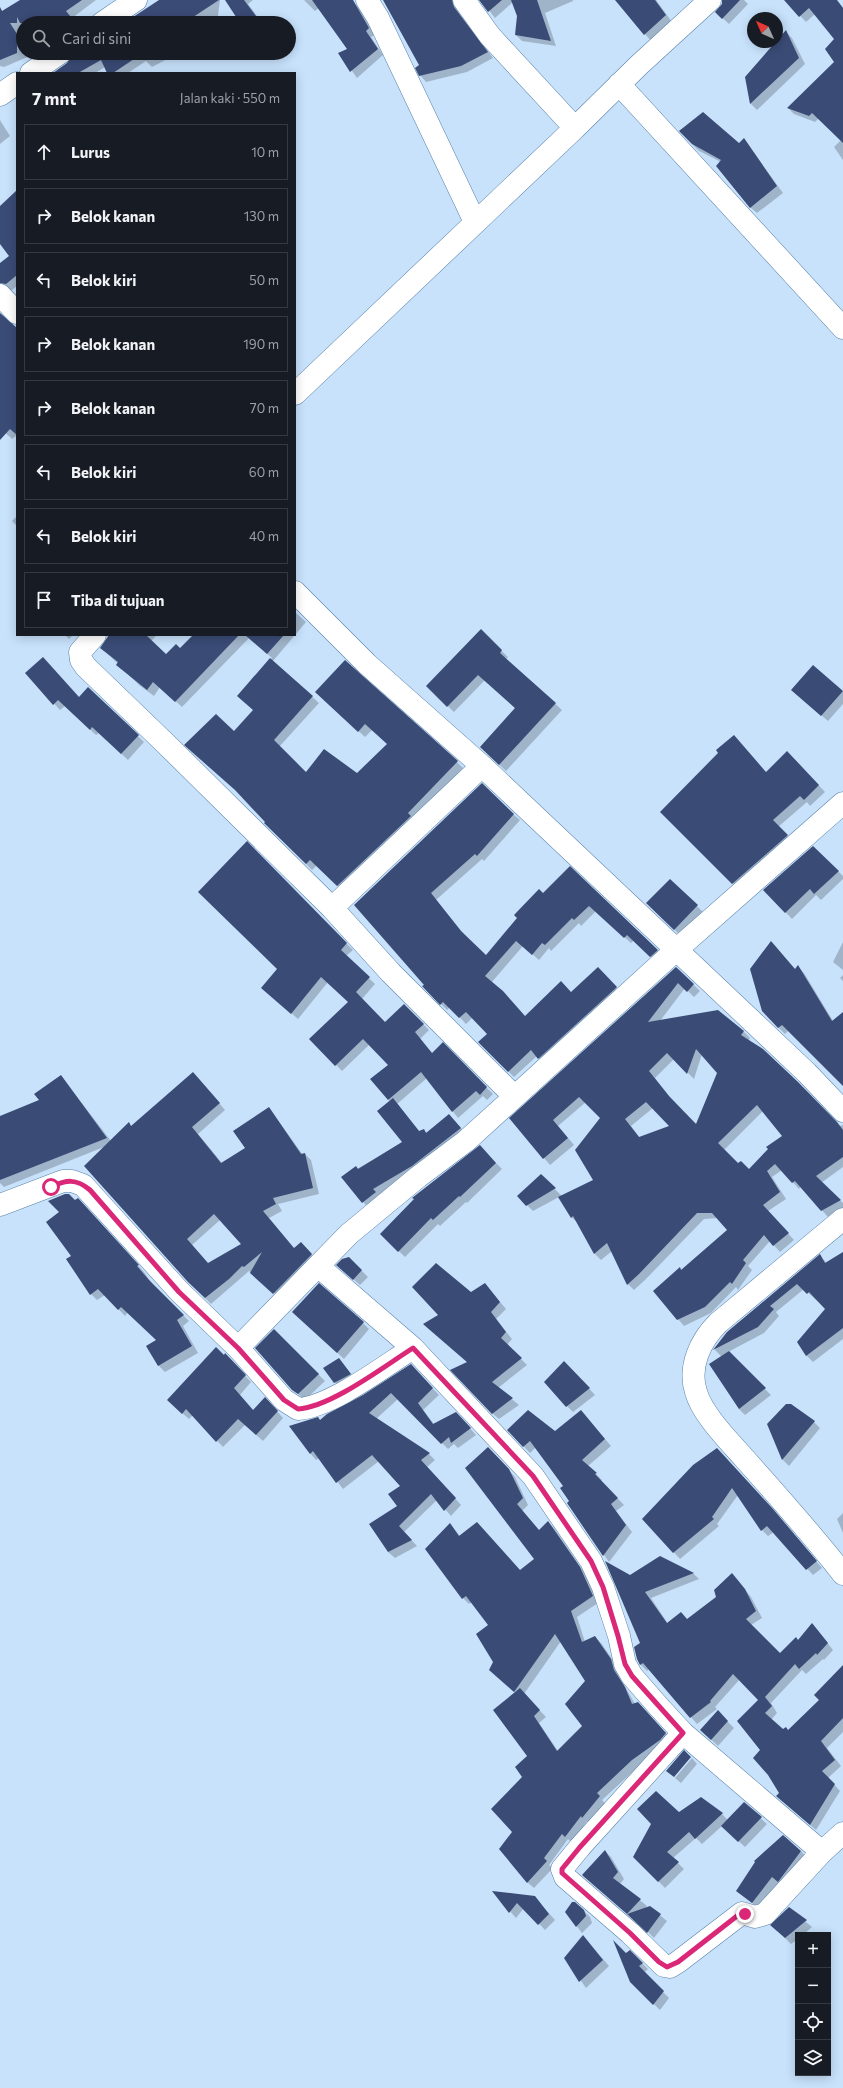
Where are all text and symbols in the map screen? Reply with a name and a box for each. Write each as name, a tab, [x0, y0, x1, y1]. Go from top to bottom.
north arrow	[747, 12, 783, 48]
search box	[16, 16, 296, 60]
icon: search	[30, 27, 52, 49]
text: Cari di sini	[62, 29, 131, 47]
text: 7 mnt	[32, 88, 76, 109]
text: Jalan kaki · 550 m	[180, 90, 280, 106]
icon: ahead	[33, 141, 55, 163]
text: Lurus	[71, 143, 110, 161]
text: 10 m	[251, 144, 279, 160]
icon: right	[33, 205, 55, 227]
text: Belok kanan	[71, 207, 155, 225]
text: 130 m	[244, 208, 279, 224]
icon: left	[33, 269, 55, 291]
text: Belok kiri	[71, 271, 137, 289]
text: 50 m	[249, 272, 279, 288]
icon: right	[33, 333, 55, 355]
text: Belok kanan	[71, 335, 155, 353]
text: 190 m	[243, 336, 279, 352]
icon: right	[33, 397, 55, 419]
text: Belok kanan	[71, 399, 155, 417]
text: 70 m	[250, 400, 279, 416]
icon: left	[33, 461, 55, 483]
text: Belok kiri	[71, 463, 137, 481]
text: 60 m	[249, 464, 279, 480]
icon: left	[33, 525, 55, 547]
text: Belok kiri	[71, 527, 137, 545]
text: 40 m	[249, 528, 279, 544]
icon: arrive	[33, 589, 55, 611]
text: Tiba di tujuan	[71, 591, 165, 609]
route start	[42, 1178, 60, 1196]
route end	[736, 1905, 754, 1923]
map controls	[795, 1932, 831, 2076]
button: +	[795, 1932, 831, 1968]
button: −	[795, 1968, 831, 2004]
button: locate	[795, 2004, 831, 2040]
button: layers	[795, 2040, 831, 2076]

